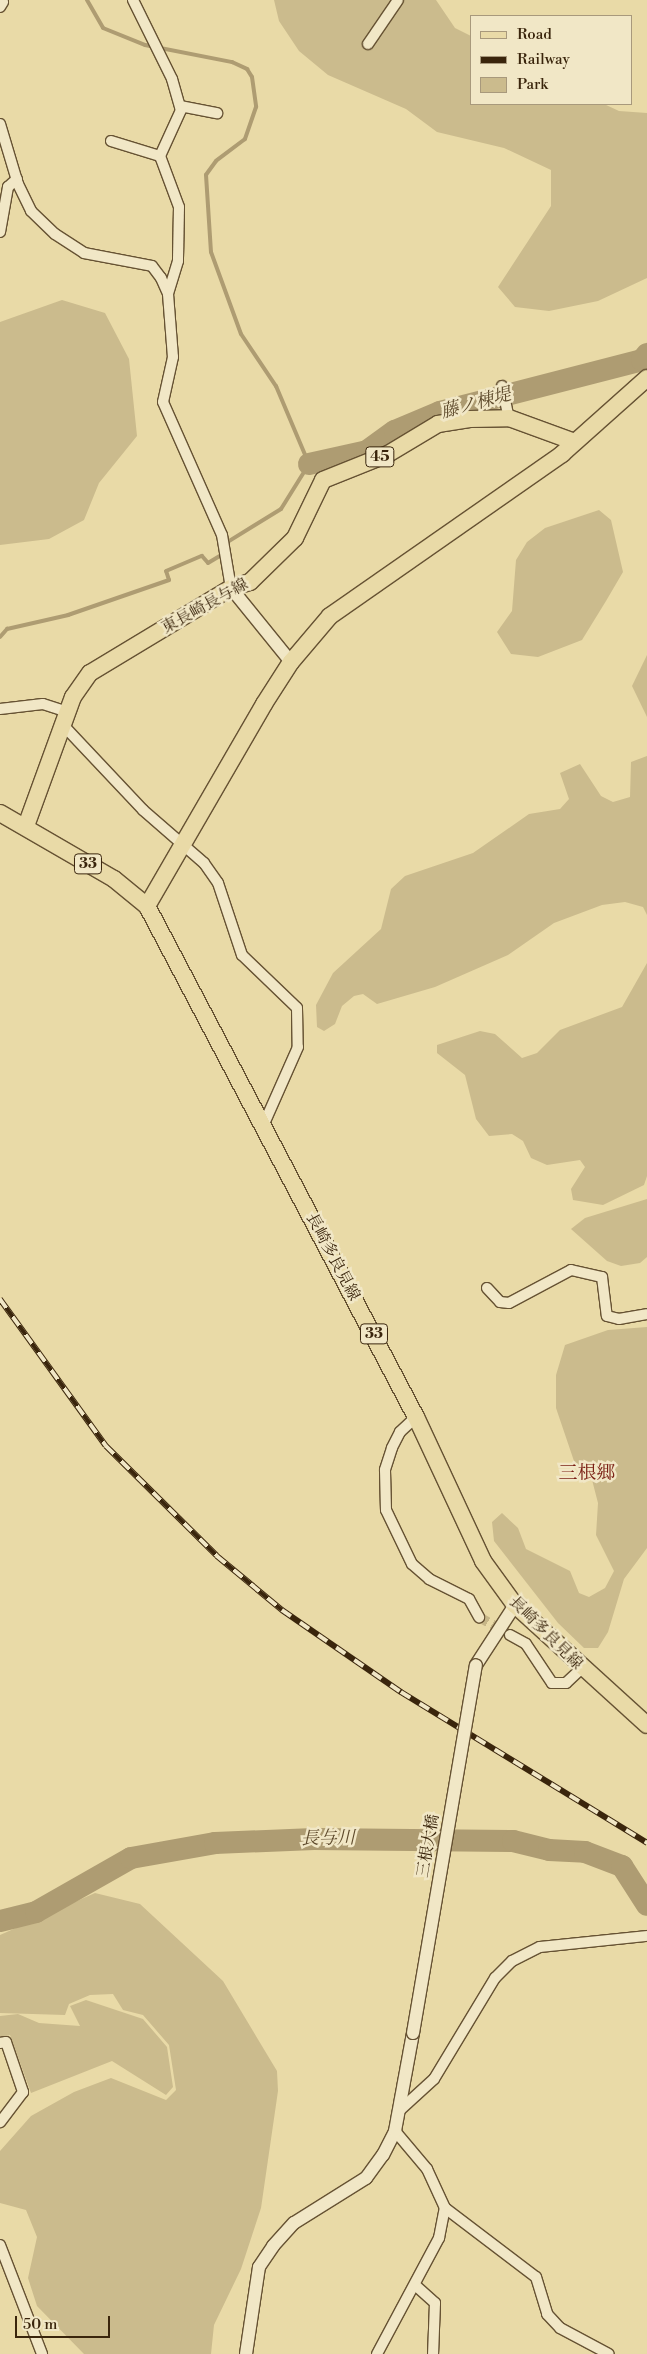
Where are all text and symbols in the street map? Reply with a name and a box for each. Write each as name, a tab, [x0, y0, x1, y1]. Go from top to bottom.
legend	[470, 15, 632, 105]
text: Road	[517, 25, 552, 44]
text: Railway	[517, 50, 570, 69]
text: Park	[517, 75, 548, 94]
water label: 藤ノ棟堤	[438, 384, 514, 424]
road number: 45	[365, 444, 395, 470]
street label: 東長崎長与線	[158, 574, 252, 638]
road number: 33	[73, 852, 103, 876]
street label: 長崎多良見線	[302, 1210, 364, 1304]
road number: 33	[359, 1322, 389, 1346]
district label: 三根郷	[559, 1463, 615, 1485]
street label: 長崎多良見線	[505, 1592, 587, 1674]
street label: 三根大橋	[413, 1813, 443, 1879]
water label: 長与川	[301, 1828, 355, 1850]
scale bar	[18, 2306, 112, 2338]
text: 50 m	[23, 2315, 57, 2334]

